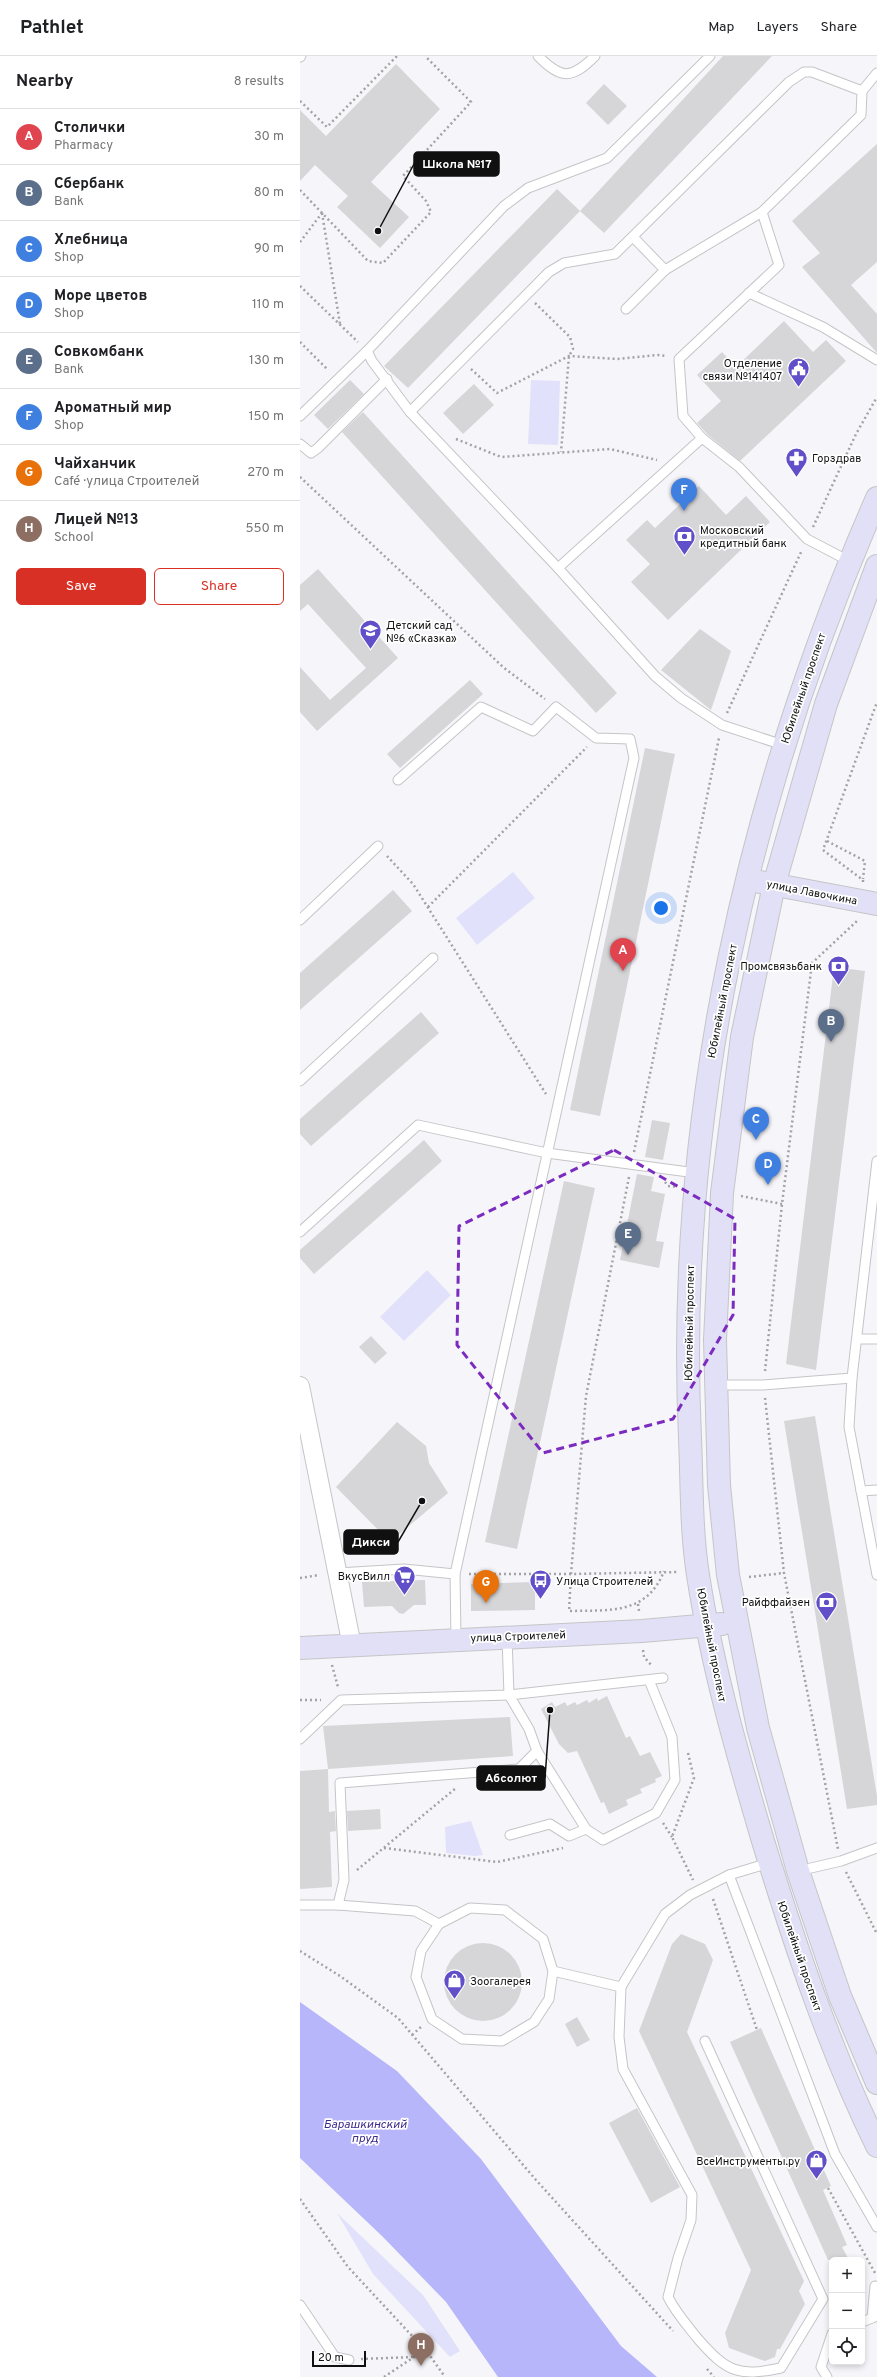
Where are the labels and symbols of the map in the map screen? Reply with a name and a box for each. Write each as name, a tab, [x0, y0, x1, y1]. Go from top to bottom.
callout: Школа №17	[414, 152, 499, 176]
text: Школа №17	[422, 157, 492, 173]
public building icon: Отделение связи №141407	[785, 356, 811, 389]
place label: Отделение связи №141407	[703, 357, 782, 384]
pharmacy icon: Горздрав	[784, 445, 810, 478]
place label: Горздрав	[812, 452, 861, 466]
pin: F	[671, 478, 697, 511]
bank icon: Московский кредитный банк	[671, 523, 697, 556]
place label: Московский кредитный банк	[700, 524, 787, 551]
school or university icon: Детский сад №6 «Сказка»	[358, 618, 384, 651]
place label: Детский сад №6 «Сказка»	[386, 619, 457, 646]
street label: Юбилейный проспект	[778, 631, 829, 745]
street label: улица Лавочкина	[765, 877, 859, 909]
your location	[651, 898, 671, 918]
pin: A	[610, 938, 636, 971]
street label: Юбилейный проспект	[705, 943, 741, 1059]
bank icon: Промсвязьбанк	[825, 953, 851, 986]
place label: Промсвязьбанк	[740, 960, 822, 974]
pin: B	[818, 1009, 844, 1042]
pin: C	[743, 1107, 769, 1140]
pin: D	[755, 1152, 781, 1185]
pin: E	[615, 1222, 641, 1255]
street label: Юбилейный проспект	[682, 1265, 698, 1381]
callout: Дикси	[344, 1530, 398, 1554]
text: Дикси	[352, 1535, 390, 1551]
supermarket icon: ВкусВилл	[392, 1563, 418, 1596]
bus stop icon: Улица Строителей	[527, 1568, 553, 1601]
place label: ВкусВилл	[338, 1570, 390, 1584]
pin: G	[473, 1570, 499, 1603]
place label: Улица Строителей	[556, 1575, 653, 1589]
street label: Юбилейный проспект	[693, 1587, 729, 1704]
bank icon: Райффайзен	[813, 1589, 839, 1622]
place label: Райффайзен	[742, 1596, 810, 1610]
street label: улица Строителей	[470, 1628, 566, 1646]
callout: Абсолют	[477, 1766, 545, 1790]
text: Абсолют	[485, 1771, 537, 1787]
street label: Юбилейный проспект	[774, 1899, 825, 2013]
shop icon: Зоогалерея	[442, 1968, 468, 2001]
place label: Зоогалерея	[470, 1975, 531, 1989]
water label: Барашкинский пруд	[323, 2117, 408, 2147]
shop icon: ВсеИнструменты.ру	[803, 2148, 829, 2181]
place label: ВсеИнструменты.ру	[696, 2155, 800, 2169]
pin: H	[408, 2333, 434, 2366]
scale bar	[312, 2349, 366, 2368]

